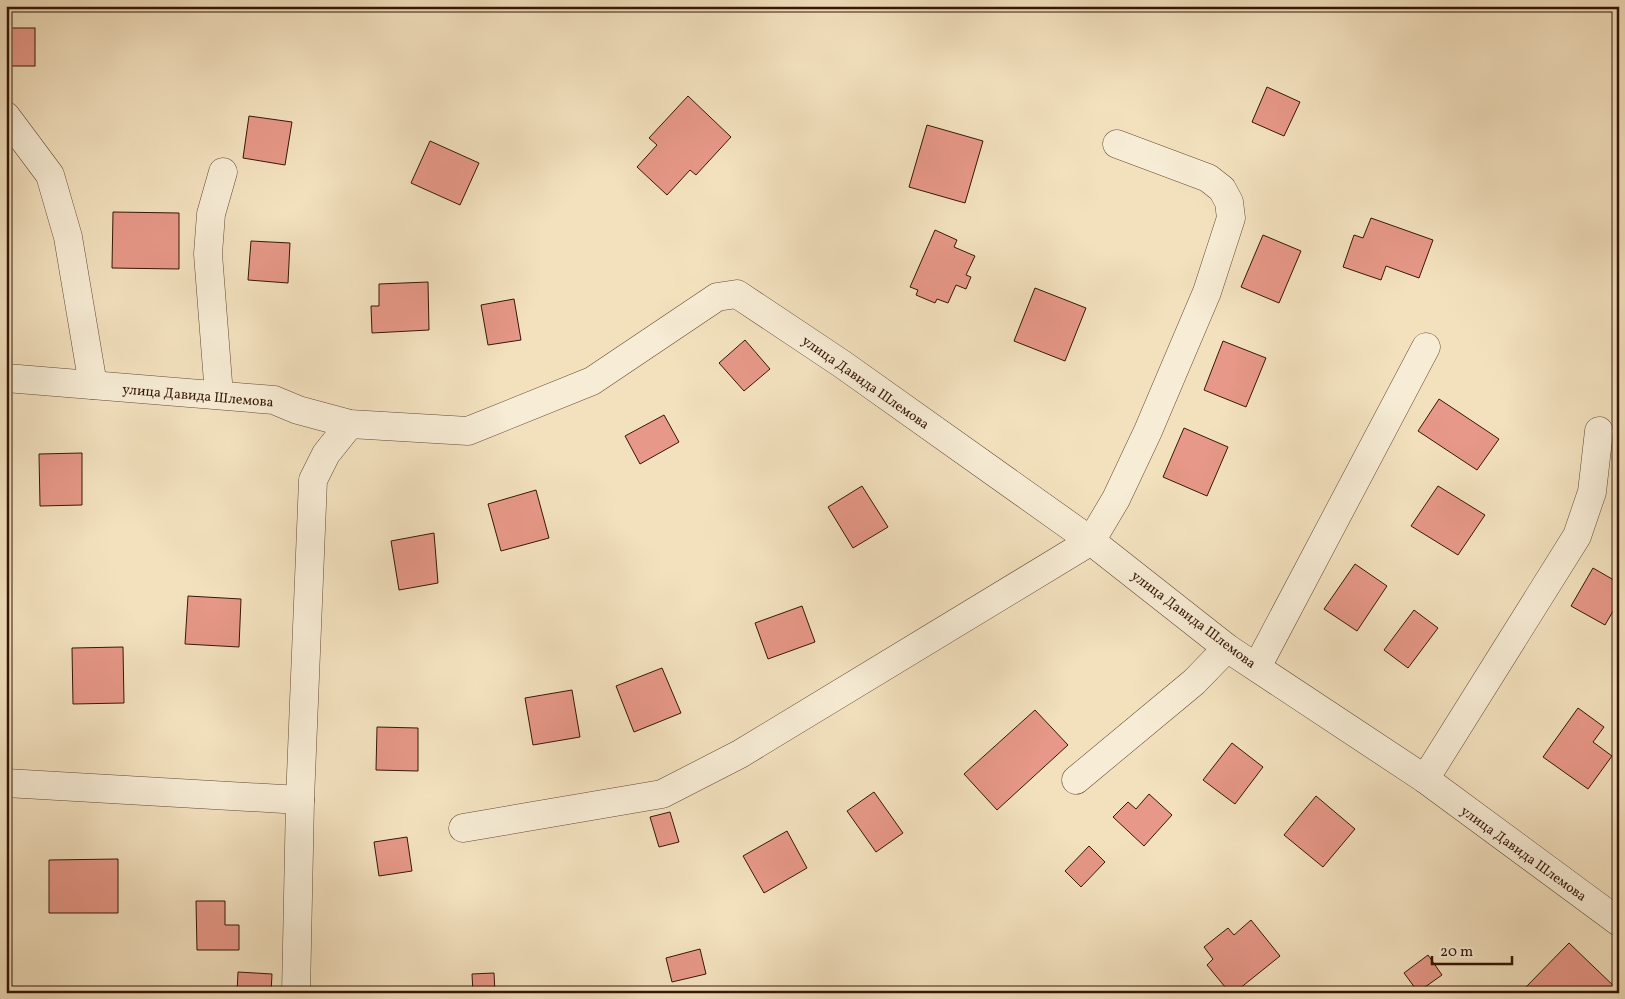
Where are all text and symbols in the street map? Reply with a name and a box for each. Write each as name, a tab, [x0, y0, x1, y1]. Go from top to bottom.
street label: улица Давида Шлемова	[798, 332, 933, 435]
street label: улица Давида Шлемова	[121, 380, 274, 413]
street label: улица Давида Шлемова	[1127, 567, 1259, 673]
street label: улица Давида Шлемова	[1456, 802, 1590, 907]
scale bar	[1432, 934, 1512, 966]
text: 20 m	[1440, 942, 1473, 963]

